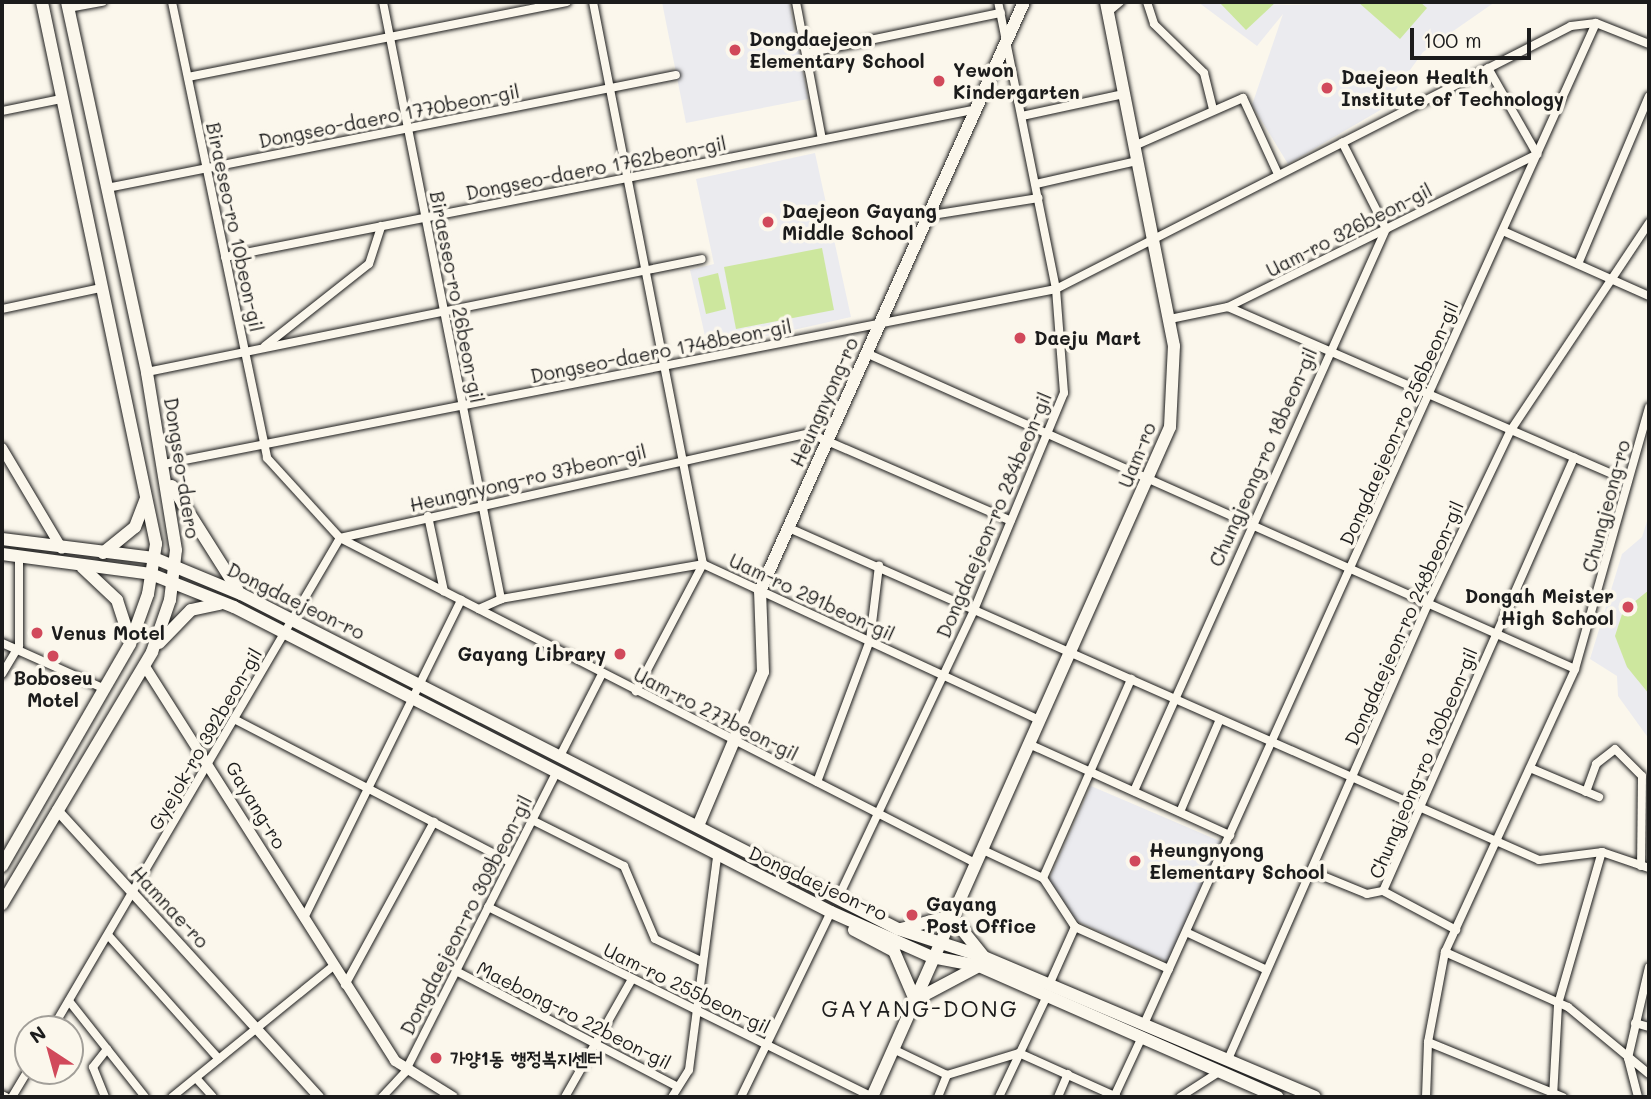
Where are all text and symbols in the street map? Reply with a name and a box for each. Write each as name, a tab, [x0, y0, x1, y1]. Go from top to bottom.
scale bar	[1413, 14, 1534, 58]
text: 100 m	[1423, 26, 1482, 53]
place label: Dongdaejeon Elementary School	[749, 28, 925, 72]
marker: Dongdaejeon Elementary School	[727, 42, 743, 58]
place label: Yewon Kindergarten	[953, 59, 1080, 103]
place label: Daejeon Health Institute of Technology	[1341, 66, 1564, 110]
marker: Yewon Kindergarten	[931, 73, 947, 89]
street label: Dongseo-daero 1770beon-gil	[257, 79, 521, 153]
marker: Daejeon Health Institute of Technology	[1319, 80, 1335, 96]
street label: Biraeseo-ro 10beon-gil	[202, 120, 268, 334]
street label: Dongseo-daero 1762beon-gil	[464, 132, 728, 204]
street label: Uam-ro 326beon-gil	[1262, 178, 1436, 282]
street label: Biraeseo-ro 26beon-gil	[425, 189, 489, 405]
place label: Daejeon Gayang Middle School	[782, 200, 937, 244]
marker: Daejeon Gayang Middle School	[760, 214, 776, 230]
street label: Dongdaejeon-ro 256beon-gil	[1335, 297, 1463, 549]
street label: Dongseo-daero 1748beon-gil	[528, 314, 794, 388]
place label: Daeju Mart	[1034, 327, 1141, 349]
marker: Daeju Mart	[1012, 330, 1028, 346]
street label: Heungnyong-ro	[785, 334, 863, 470]
street label: Chungjeong-ro 18beon-gil	[1204, 344, 1322, 570]
street label: Dongdaejeon-ro 284beon-gil	[932, 389, 1056, 641]
street label: Dongseo-daero	[160, 396, 204, 540]
street label: Uam-ro	[1114, 419, 1160, 491]
street label: Chungjeong-ro	[1577, 437, 1635, 575]
street label: Heungnyong-ro 37beon-gil	[407, 440, 649, 516]
street label: Dongdaejeon-ro 248beon-gil	[1340, 497, 1468, 749]
street label: Uam-ro 291beon-gil	[726, 549, 898, 645]
street label: Dongdaejeon-ro	[223, 558, 369, 644]
place label: Dongah Meister High School	[1465, 585, 1614, 629]
marker: Dongah Meister High School	[1620, 599, 1636, 615]
place label: Venus Motel	[51, 622, 165, 644]
marker: Venus Motel	[29, 625, 45, 641]
place label: Gayang Library	[457, 643, 606, 665]
street label: Gyejok-ro 392beon-gil	[143, 644, 267, 834]
street label: Chungjeong-ro 130beon-gil	[1364, 644, 1482, 882]
marker: Gayang Library	[612, 646, 628, 662]
marker: Boboseu Motel	[45, 648, 61, 664]
street label: Uam-ro 277beon-gil	[630, 663, 802, 765]
place label: Boboseu Motel	[13, 667, 93, 711]
street label: Gayang-ro	[221, 757, 291, 853]
street label: Dongdaejeon-ro 309beon-gil	[396, 791, 536, 1039]
place label: Heungnyong Elementary School	[1149, 839, 1325, 883]
street label: Dongdaejeon-ro	[745, 841, 891, 925]
marker: Heungnyong Elementary School	[1127, 853, 1143, 869]
street label: Hamnae-ro	[126, 861, 214, 953]
place label: Gayang Post Office	[926, 893, 1036, 937]
marker: Gayang Post Office	[904, 907, 920, 923]
street label: Uam-ro 255beon-gil	[600, 938, 774, 1038]
street label: Maebong-ro 22beon-gil	[473, 956, 675, 1074]
district label: GAYANG-DONG	[823, 994, 1017, 1022]
north arrow	[14, 1015, 84, 1085]
text: N	[24, 1020, 51, 1049]
place label: 가양1동 행정복지센터	[450, 1047, 603, 1069]
marker: 가양1동 행정복지센터	[428, 1050, 444, 1066]

